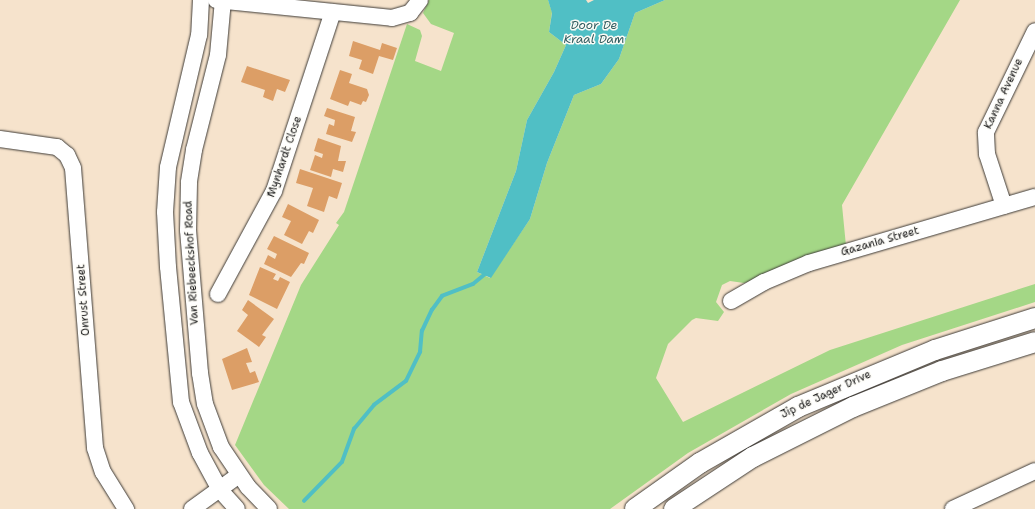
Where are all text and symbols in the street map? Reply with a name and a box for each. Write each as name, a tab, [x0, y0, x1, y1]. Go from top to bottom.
water label: Door De Kraal Dam	[564, 19, 624, 47]
street label: Kanna Avenue	[982, 57, 1026, 131]
street label: Mynhardt Close	[265, 115, 305, 199]
street label: Van Riebeeckshof Road	[182, 200, 202, 326]
street label: Gazania Street	[839, 225, 921, 259]
street label: Onrust Street	[75, 264, 93, 336]
street label: Jip de Jager Drive	[779, 368, 873, 422]

